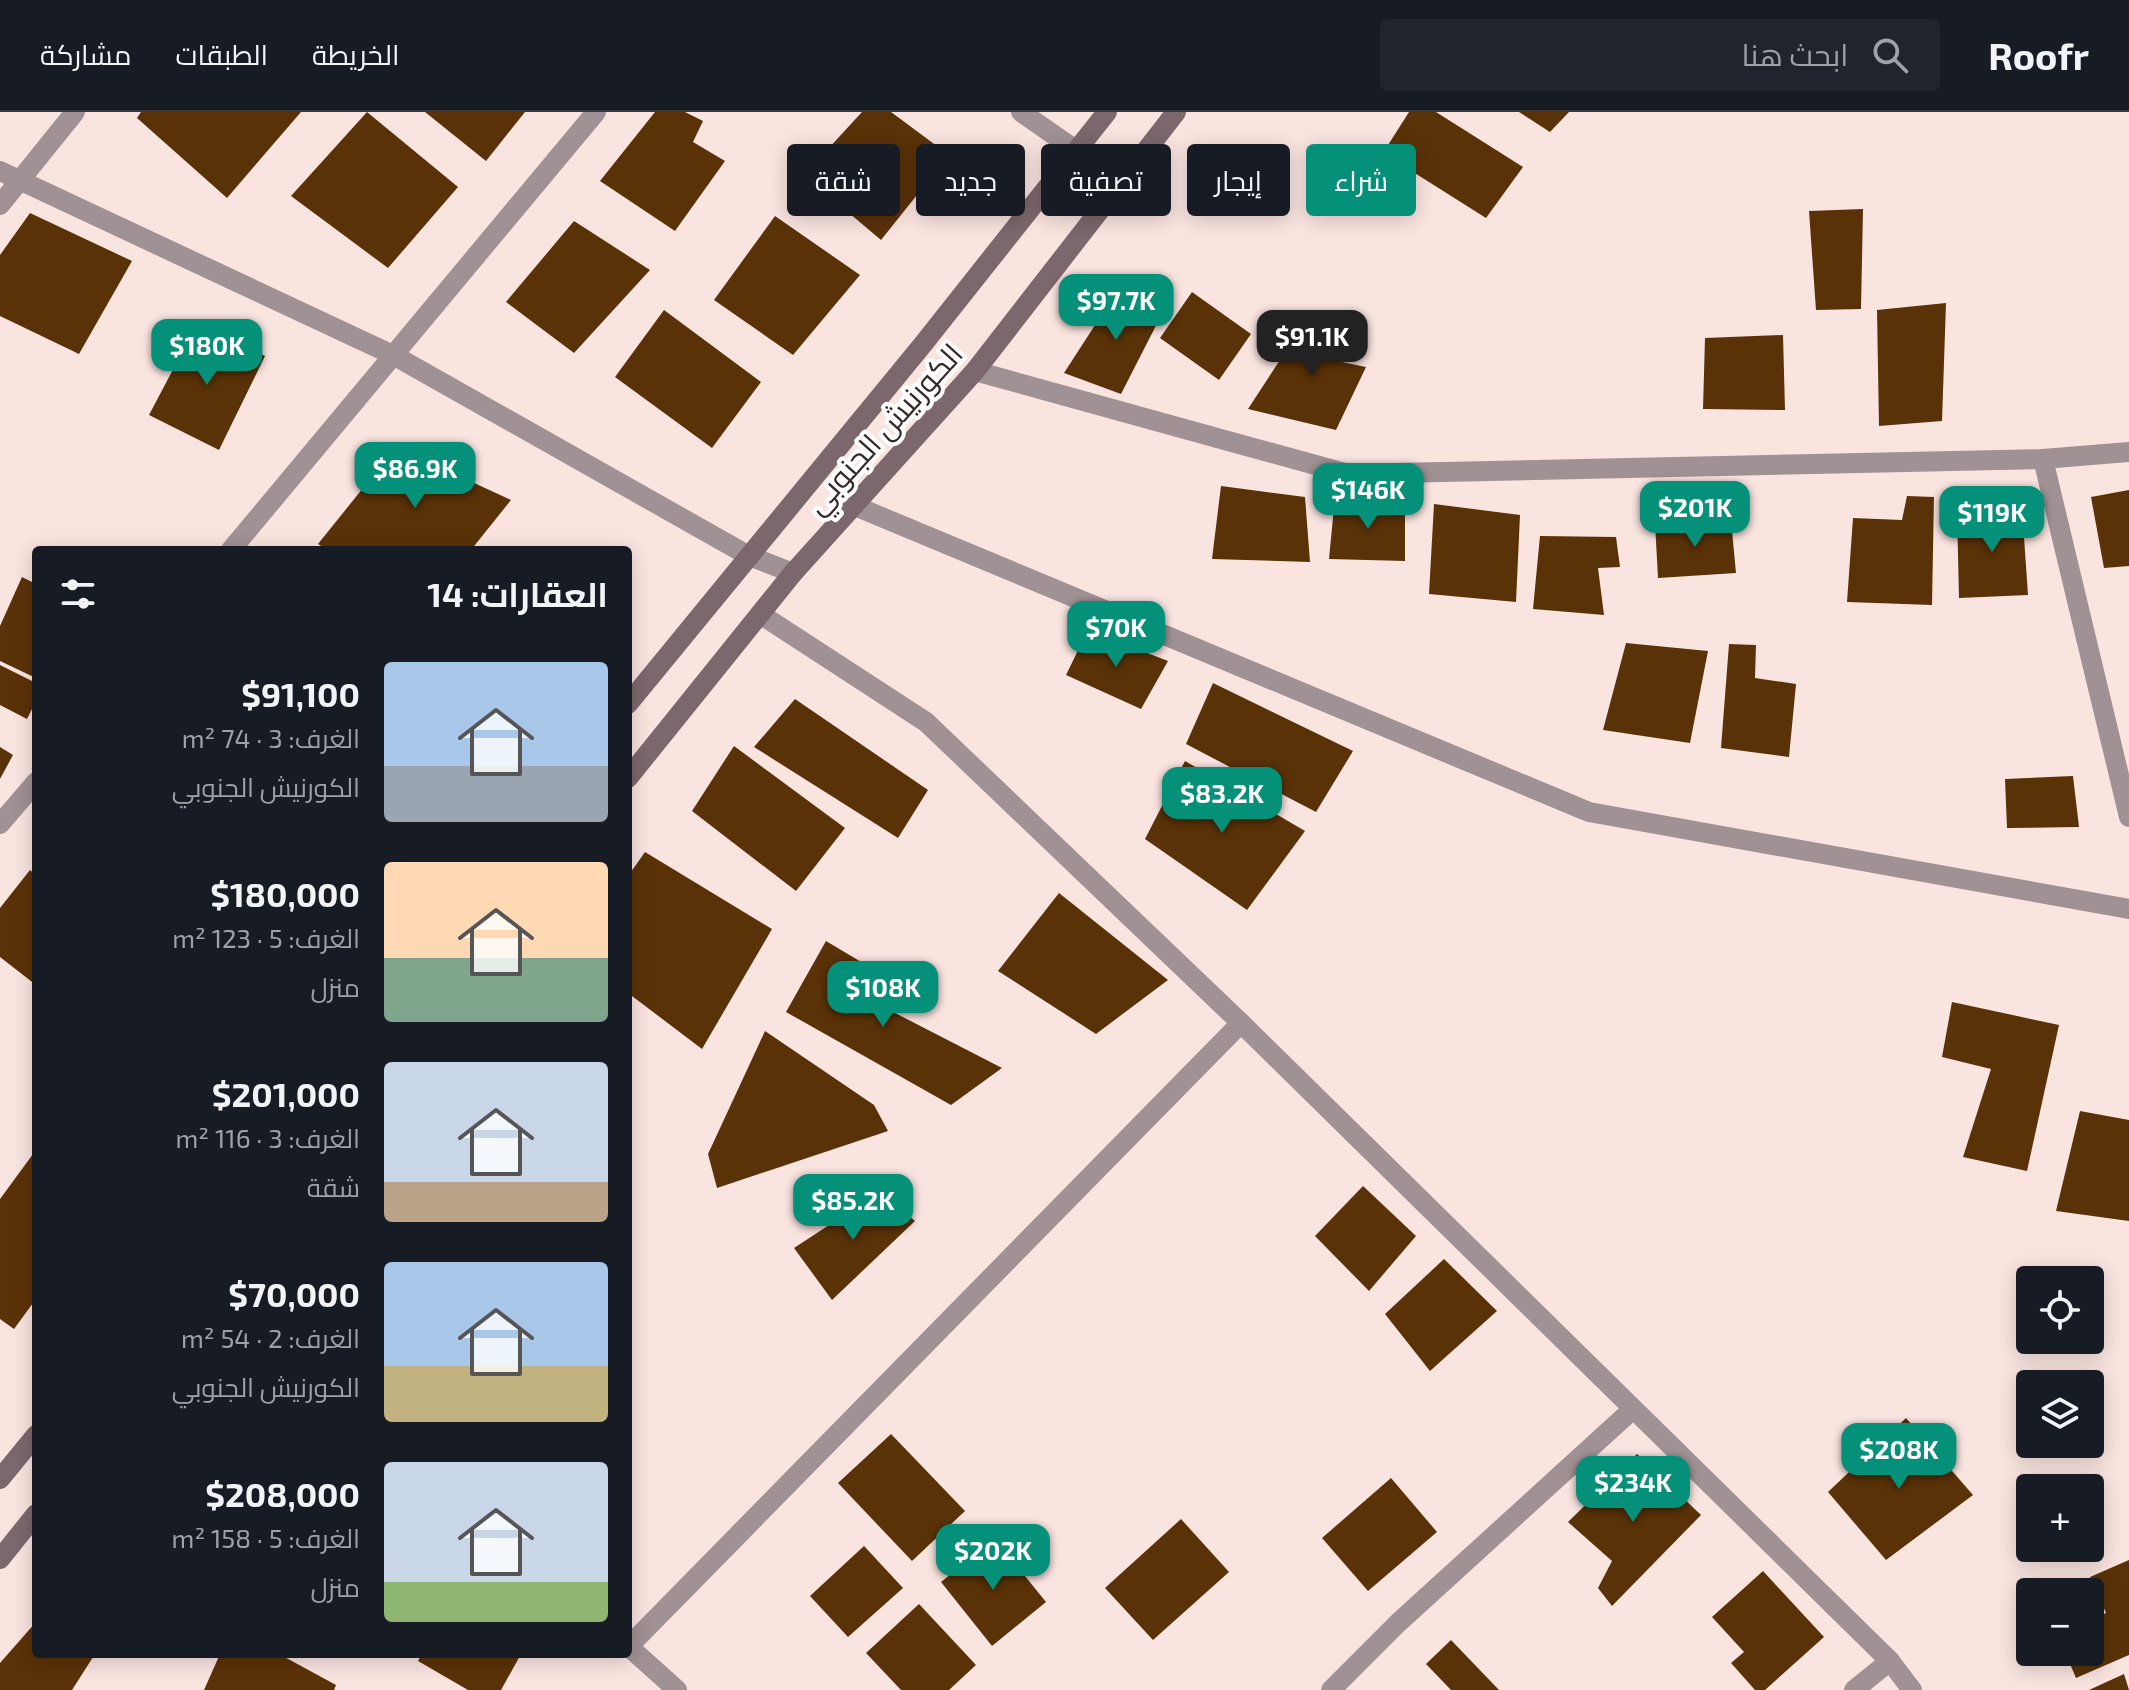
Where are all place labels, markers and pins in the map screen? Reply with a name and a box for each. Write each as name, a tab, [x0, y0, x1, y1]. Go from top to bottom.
pin: $97.7K	[1051, 274, 1181, 342]
pin: $91.1K	[1247, 310, 1377, 378]
pin: $180K	[151, 319, 263, 387]
pin: $86.9K	[350, 442, 480, 510]
pin: $146K	[1312, 463, 1424, 531]
pin: $201K	[1639, 481, 1751, 549]
pin: $119K	[1936, 486, 2048, 554]
pin: $70K	[1069, 601, 1163, 669]
pin: $83.2K	[1157, 767, 1287, 835]
pin: $108K	[827, 961, 939, 1029]
pin: $85.2K	[788, 1174, 918, 1242]
pin: $208K	[1843, 1423, 1955, 1491]
pin: $234K	[1577, 1456, 1689, 1524]
pin: $202K	[937, 1524, 1049, 1592]

